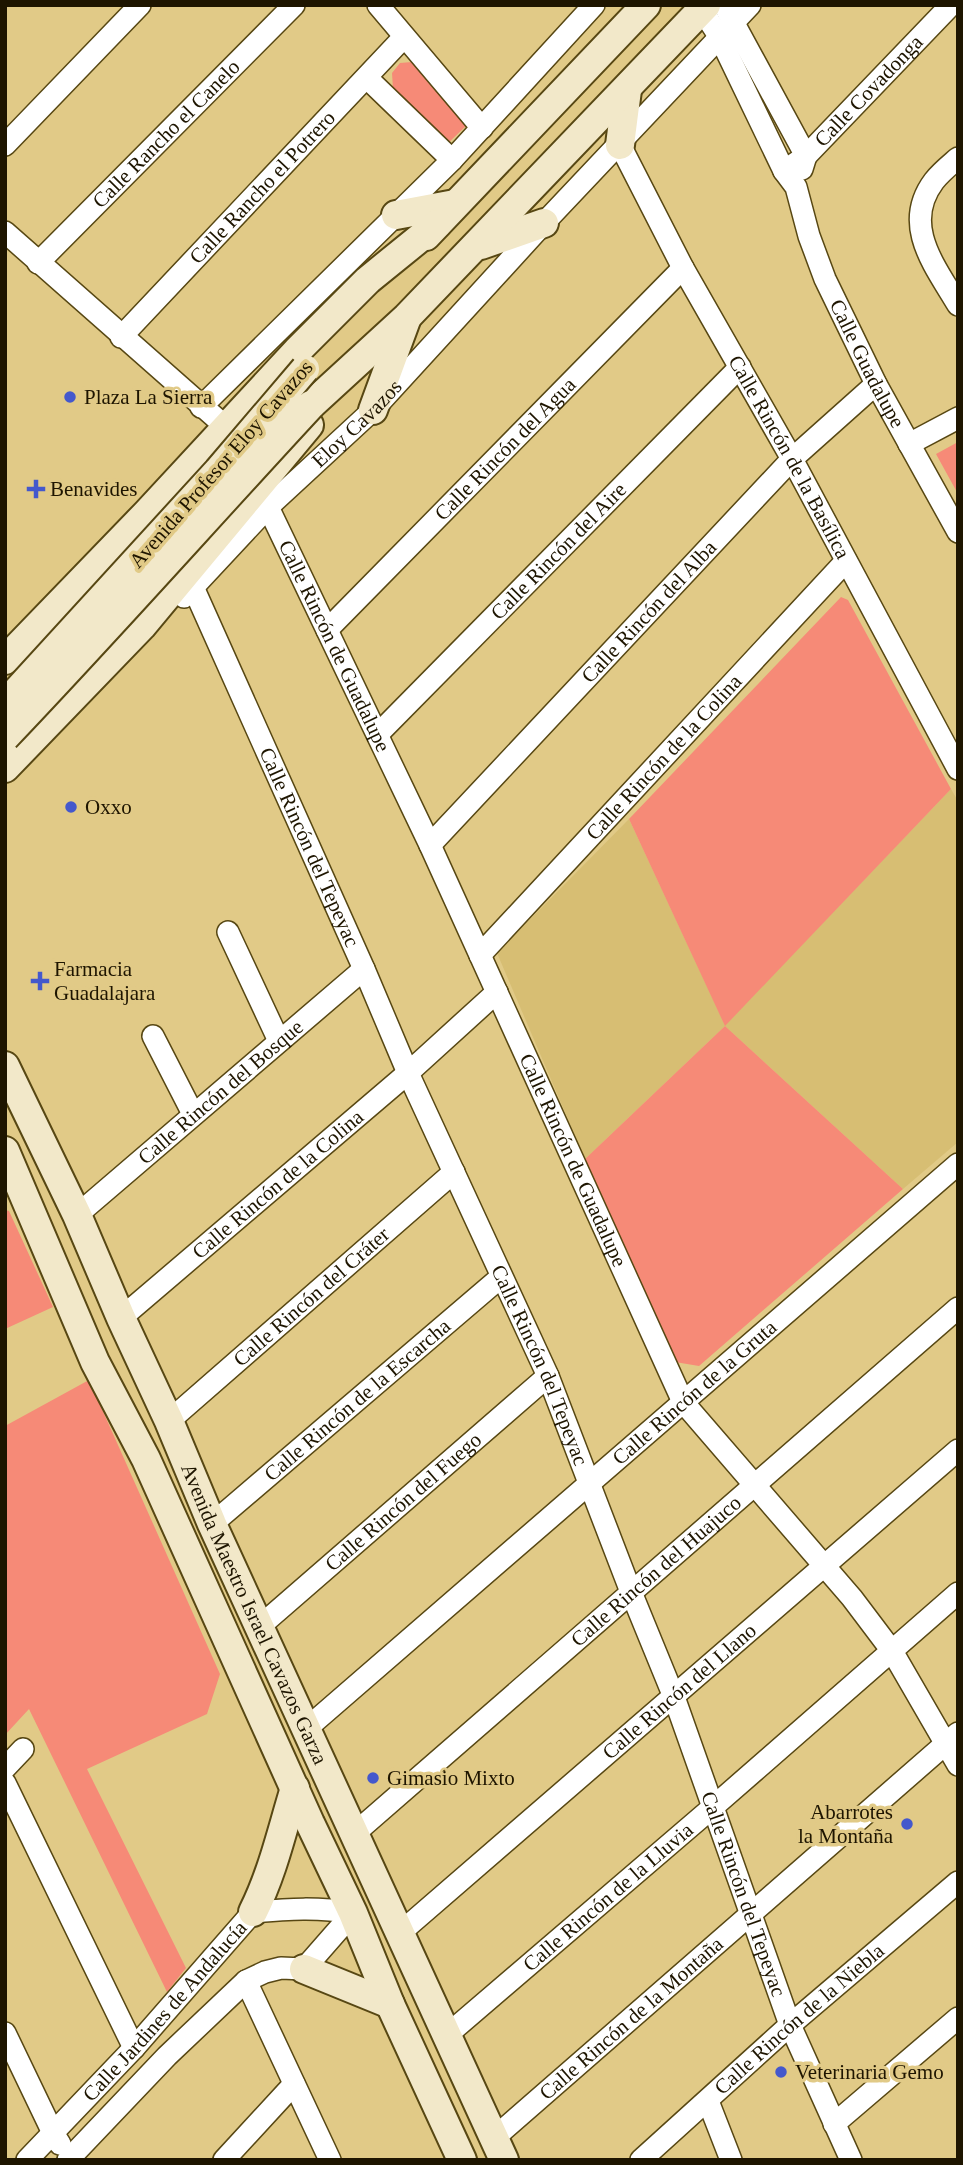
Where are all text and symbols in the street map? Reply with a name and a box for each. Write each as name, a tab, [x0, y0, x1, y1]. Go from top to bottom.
street label: Calle Covadonga	[810, 30, 928, 152]
street label: Calle Rancho el Canelo	[88, 55, 245, 213]
street label: Calle Rancho el Potrero	[185, 106, 340, 269]
street label: Calle Guadalupe	[825, 296, 910, 432]
street label: Calle Rincón de la Basílica	[723, 351, 855, 563]
street label: Avenida Profesor Eloy Cavazos	[124, 355, 318, 573]
street label: Calle Rincón del Agua	[430, 372, 581, 525]
street label: Eloy Cavazos	[307, 375, 407, 472]
place label: Plaza La Sierra	[84, 385, 213, 409]
marker: Plaza La Sierra	[62, 389, 78, 405]
place label: Benavides	[50, 477, 137, 501]
street label: Calle Rincón del Aire	[486, 478, 631, 624]
marker: Benavides	[28, 481, 44, 497]
street label: Calle Rincón del Alba	[576, 535, 722, 688]
street label: Calle Rincón de Guadalupe	[274, 536, 395, 755]
street label: Calle Rincón de la Colina	[581, 669, 747, 845]
street label: Calle Rincón del Tepeyac	[254, 744, 364, 951]
place label: Oxxo	[85, 795, 132, 819]
marker: Oxxo	[63, 799, 79, 815]
place label: Farmacia Guadalajara	[54, 957, 156, 1005]
marker: Farmacia Guadalajara	[32, 973, 48, 989]
street label: Calle Rincón del Bosque	[133, 1015, 308, 1169]
street label: Calle Rincón de Guadalupe	[514, 1050, 632, 1271]
street label: Calle Rincón de la Colina	[187, 1104, 369, 1264]
street label: Calle Rincón del Cráter	[229, 1222, 394, 1371]
street label: Calle Rincón del Tepeyac	[486, 1261, 593, 1469]
street label: Calle Rincón de la Escarcha	[259, 1313, 456, 1486]
street label: Calle Rincón de la Gruta	[608, 1314, 782, 1470]
street label: Calle Rincón del Fuego	[320, 1427, 486, 1576]
street label: Avenida Maestro Israel Cavazos Garza	[176, 1460, 333, 1769]
street label: Calle Rincón del Huajuco	[566, 1490, 746, 1652]
street label: Calle Rincón del Llano	[598, 1618, 761, 1764]
place label: Gimasio Mixto	[387, 1766, 515, 1790]
marker: Gimasio Mixto	[365, 1770, 381, 1786]
street label: Calle Rincón del Tepeyac	[696, 1788, 791, 2000]
place label: Abarrotes la Montaña	[798, 1800, 894, 1848]
marker: Abarrotes la Montaña	[899, 1816, 915, 1832]
street label: Calle Rincón de la Lluvia	[518, 1817, 698, 1976]
street label: Calle Jardines de Andalucía	[78, 1915, 252, 2106]
street label: Calle Rincón de la Montaña	[534, 1931, 728, 2105]
street label: Calle Rincón de la Niebla	[710, 1938, 889, 2099]
place label: Veterinaria Gemo	[795, 2060, 944, 2084]
marker: Veterinaria Gemo	[773, 2064, 789, 2080]

